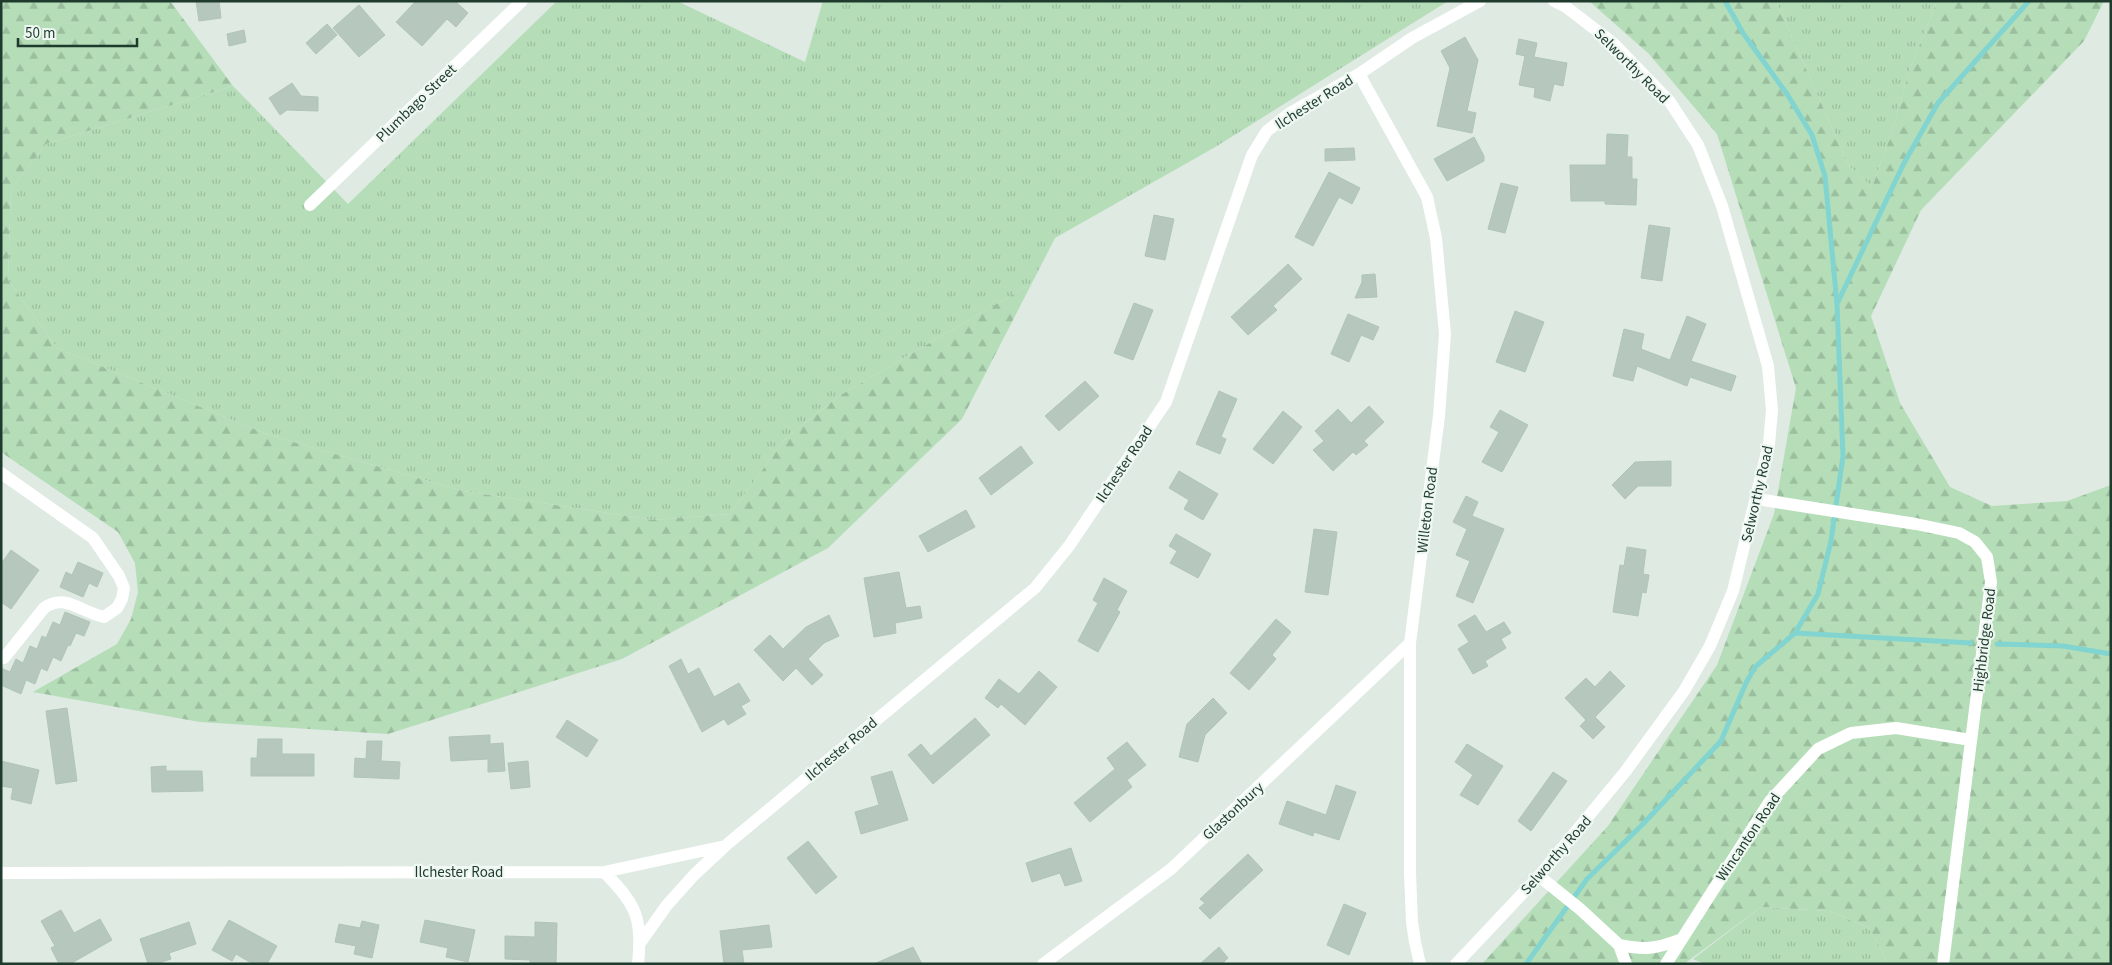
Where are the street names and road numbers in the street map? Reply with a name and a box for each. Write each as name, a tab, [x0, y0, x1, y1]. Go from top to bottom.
street label: Selworthy Road	[1589, 24, 1674, 109]
street label: Plumbago Street	[371, 59, 461, 147]
street label: Ilchester Road	[1271, 70, 1358, 135]
street label: Ilchester Road	[1091, 422, 1158, 507]
street label: Selworthy Road	[1736, 444, 1779, 545]
street label: Willeton Road	[1412, 466, 1443, 554]
street label: Highbridge Road	[1968, 587, 2001, 693]
street label: Ilchester Road	[801, 713, 882, 786]
street label: Glastonbury	[1198, 777, 1269, 845]
street label: Wincanton Road	[1711, 789, 1786, 886]
street label: Selworthy Road	[1516, 811, 1597, 899]
street label: Ilchester Road	[415, 862, 503, 883]

